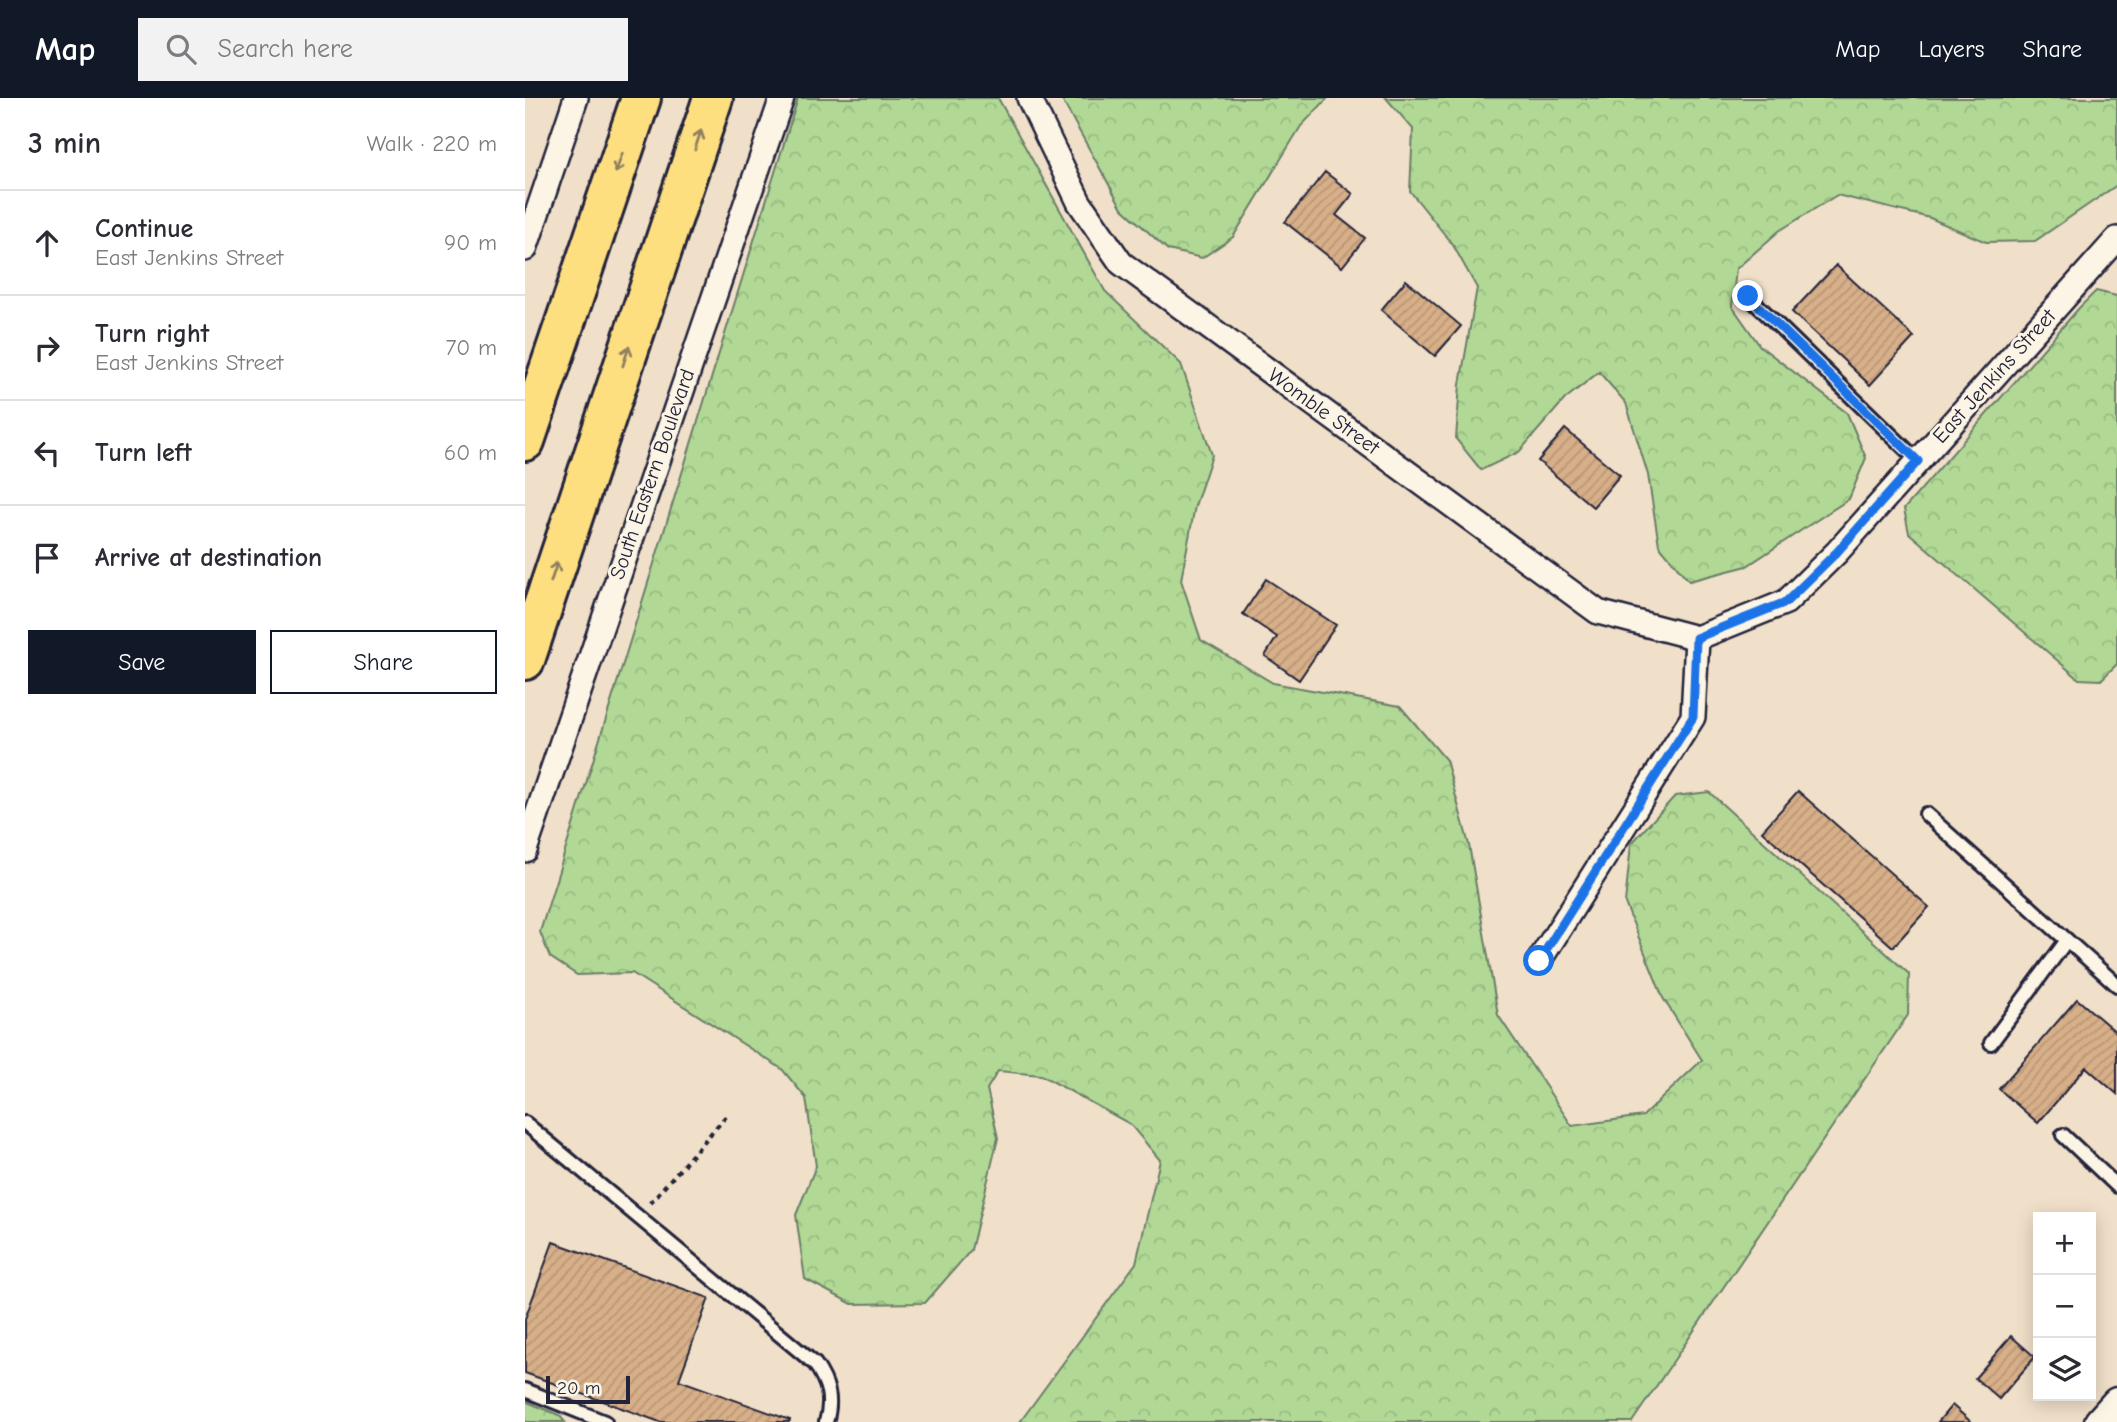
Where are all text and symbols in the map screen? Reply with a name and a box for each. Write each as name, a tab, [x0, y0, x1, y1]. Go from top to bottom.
search box	[138, 18, 628, 81]
text: Map	[35, 30, 96, 68]
icon: search	[162, 30, 200, 68]
text: Search here	[218, 34, 353, 64]
text: Map	[1835, 35, 1881, 63]
text: Layers	[1919, 35, 1984, 63]
text: Share	[2022, 35, 2082, 63]
text: 3 min	[28, 126, 101, 161]
text: Walk · 220 m	[366, 130, 497, 157]
one-way arrow	[693, 130, 706, 152]
one-way arrow	[612, 151, 624, 173]
text: Continue	[95, 214, 193, 244]
icon: ahead	[28, 224, 66, 262]
text: 90 m	[444, 229, 497, 256]
text: East Jenkins Street	[95, 244, 283, 271]
route end	[1732, 280, 1763, 311]
street label: East Jenkins Street	[1928, 303, 2061, 448]
text: Turn right	[95, 319, 209, 349]
icon: right	[28, 329, 66, 367]
text: 70 m	[445, 334, 497, 361]
one-way arrow	[621, 345, 634, 367]
text: East Jenkins Street	[95, 349, 283, 376]
street label: Womble Street	[1264, 363, 1385, 460]
street label: South Eastern Boulevard	[605, 366, 699, 582]
icon: left	[28, 434, 66, 472]
text: Turn left	[95, 438, 192, 468]
text: 60 m	[444, 439, 497, 466]
icon: arrive	[28, 539, 66, 577]
text: Arrive at destination	[95, 543, 322, 573]
one-way arrow	[549, 561, 562, 583]
button: Save	[28, 630, 256, 694]
button: Share	[270, 630, 497, 694]
route start	[1523, 945, 1554, 976]
map controls	[2033, 1212, 2096, 1401]
button: +	[2033, 1212, 2096, 1275]
button: −	[2033, 1275, 2096, 1338]
button: layers	[2033, 1338, 2096, 1401]
scale bar	[546, 1373, 630, 1405]
text: 20 m	[557, 1377, 601, 1399]

